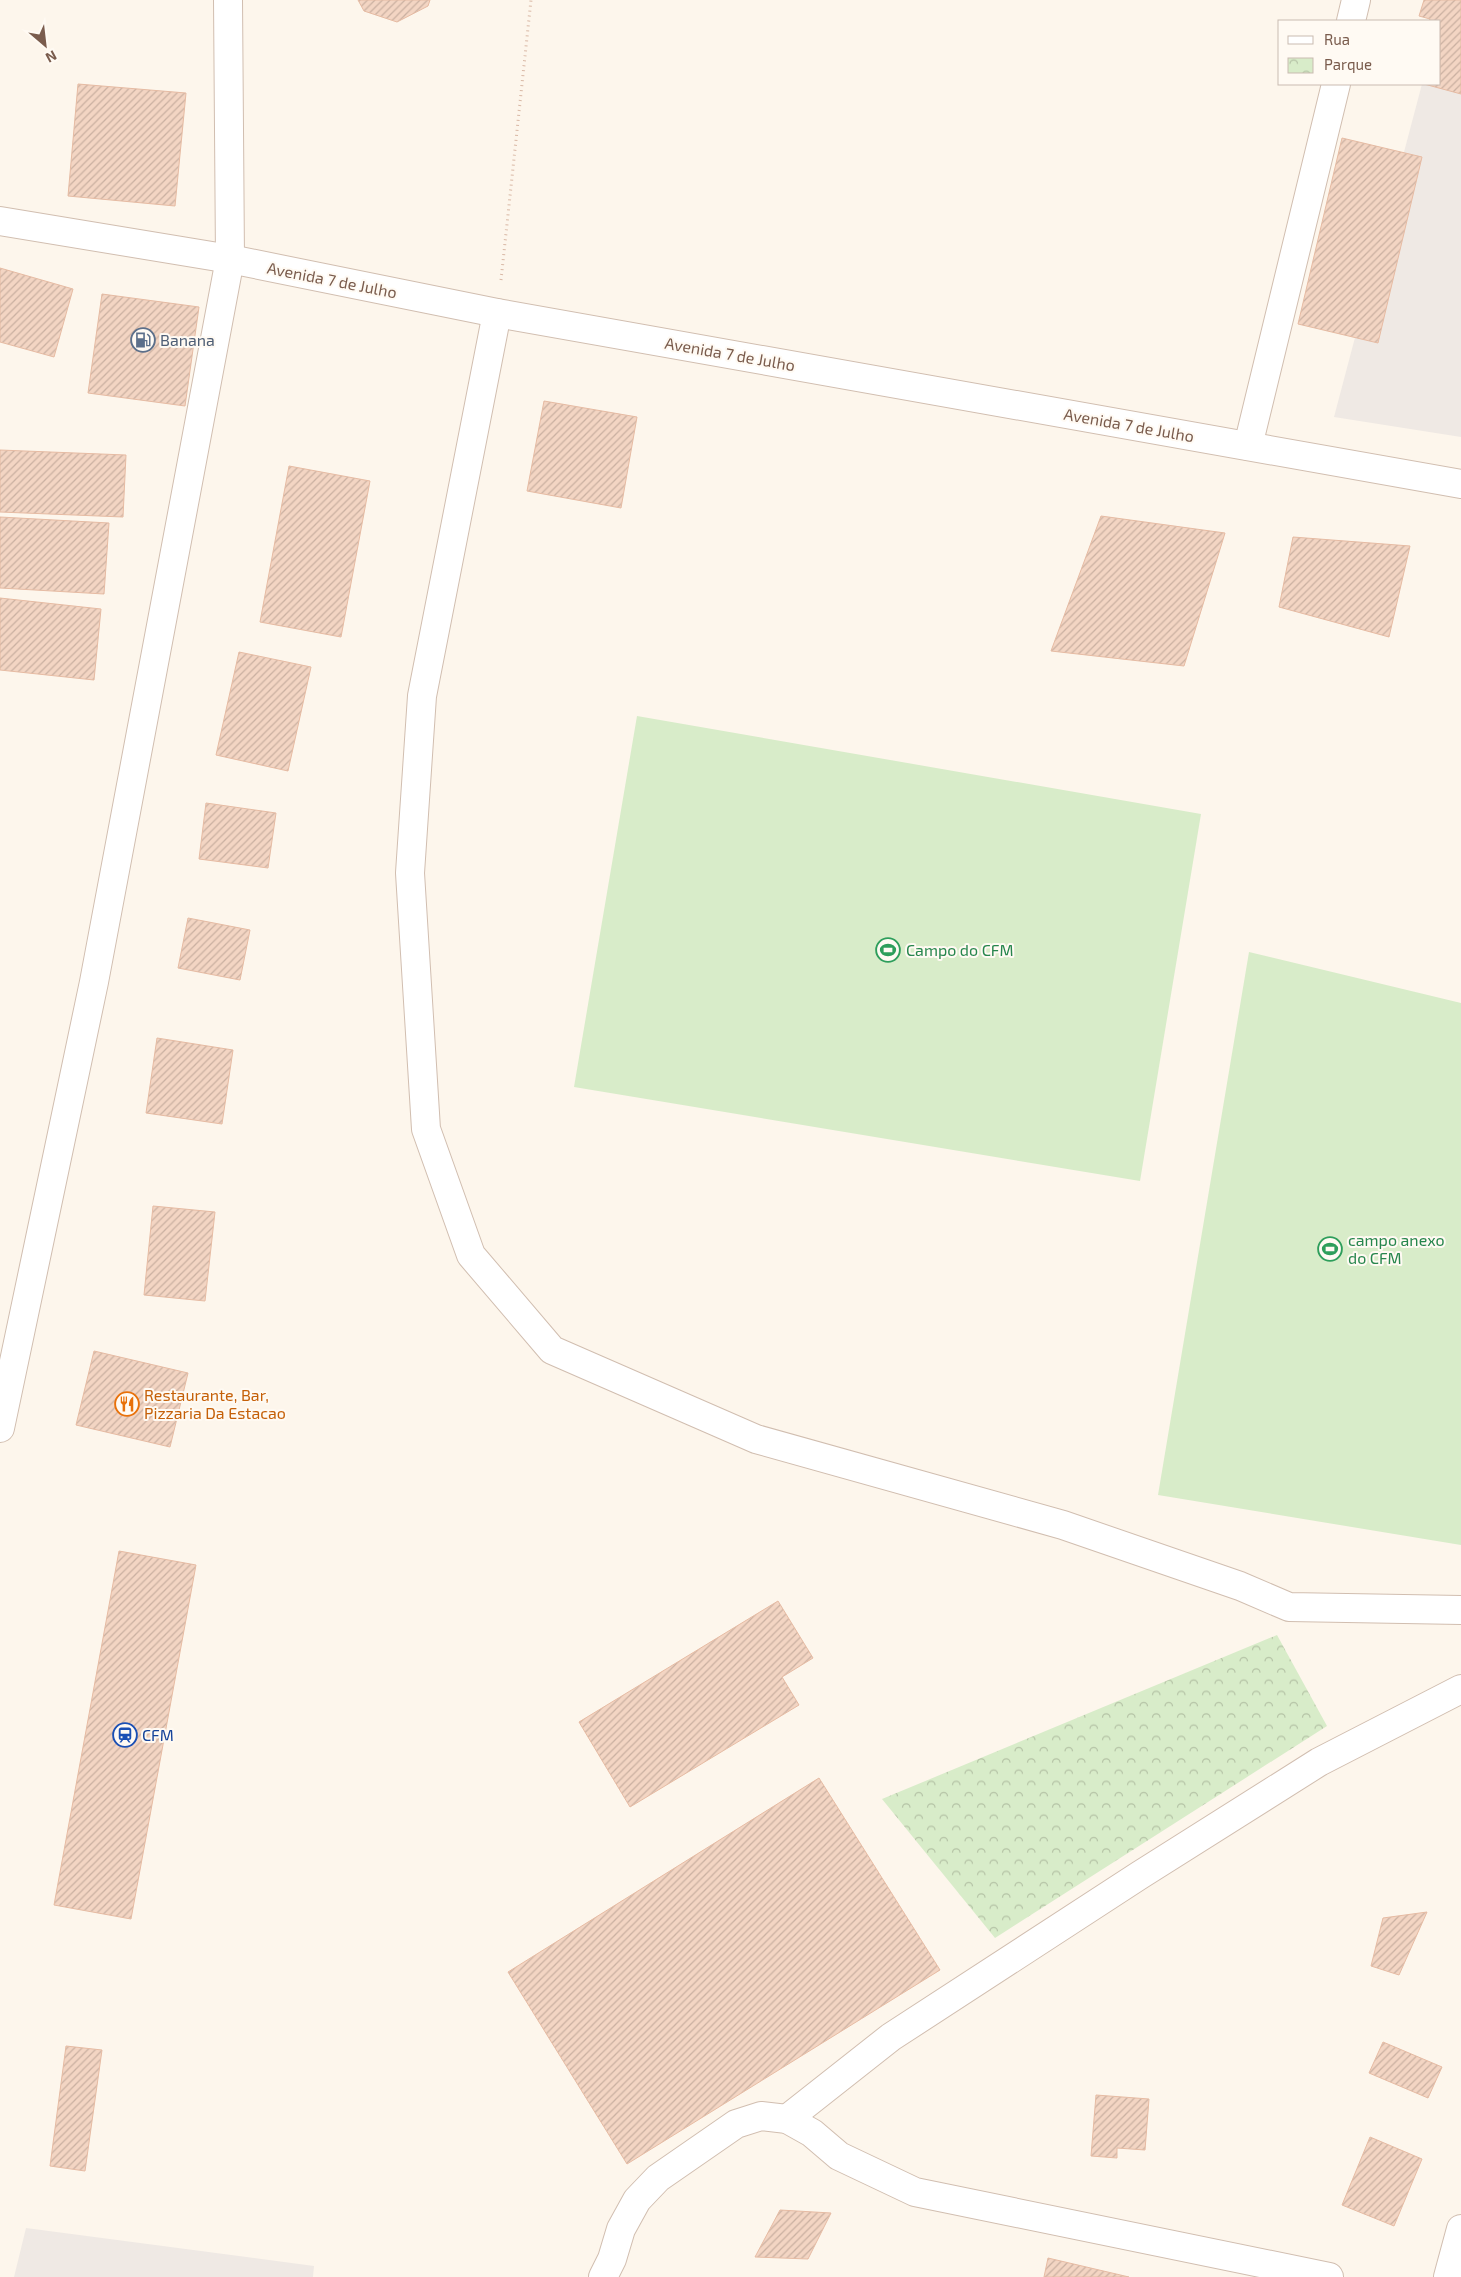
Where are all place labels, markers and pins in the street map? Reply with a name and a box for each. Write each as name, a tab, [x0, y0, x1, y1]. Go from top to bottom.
fuel station icon: Banana	[130, 327, 156, 353]
place label: Banana	[160, 330, 215, 349]
sports icon: Campo do CFM	[875, 937, 901, 963]
place label: Campo do CFM	[906, 940, 1013, 959]
place label: campo anexo do CFM	[1348, 1230, 1445, 1267]
sports icon: campo anexo do CFM	[1317, 1236, 1343, 1262]
place label: Restaurante, Bar, Pizzaria Da Estacao	[144, 1385, 286, 1422]
restaurant icon: Restaurante, Bar, Pizzaria Da Estacao	[114, 1391, 140, 1417]
station icon: CFM	[112, 1722, 138, 1748]
place label: CFM	[142, 1725, 174, 1744]

